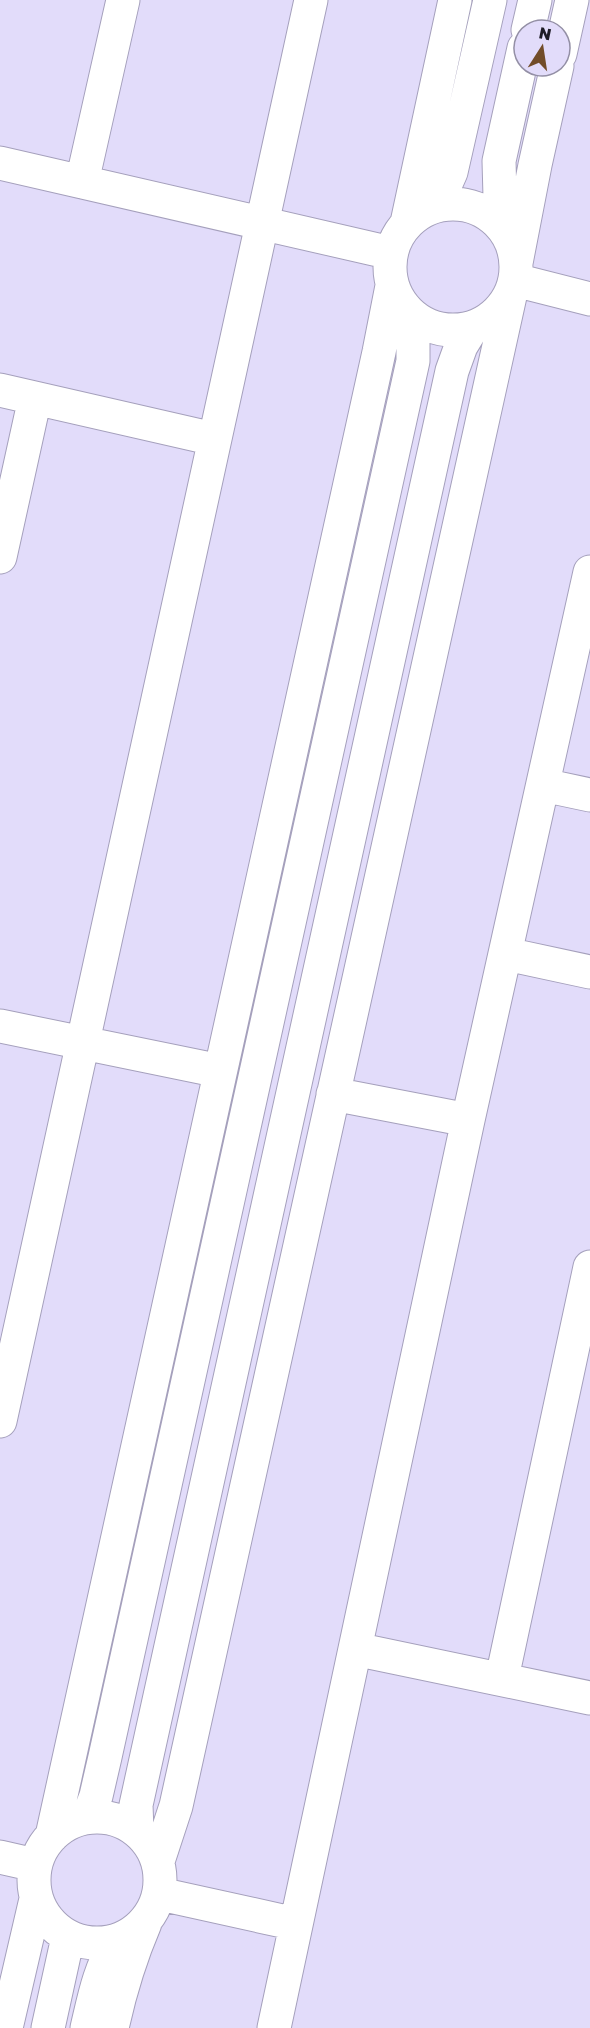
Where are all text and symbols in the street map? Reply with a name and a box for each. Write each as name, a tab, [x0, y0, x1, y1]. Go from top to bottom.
north arrow	[512, 18, 572, 78]
text: N	[537, 22, 553, 44]

